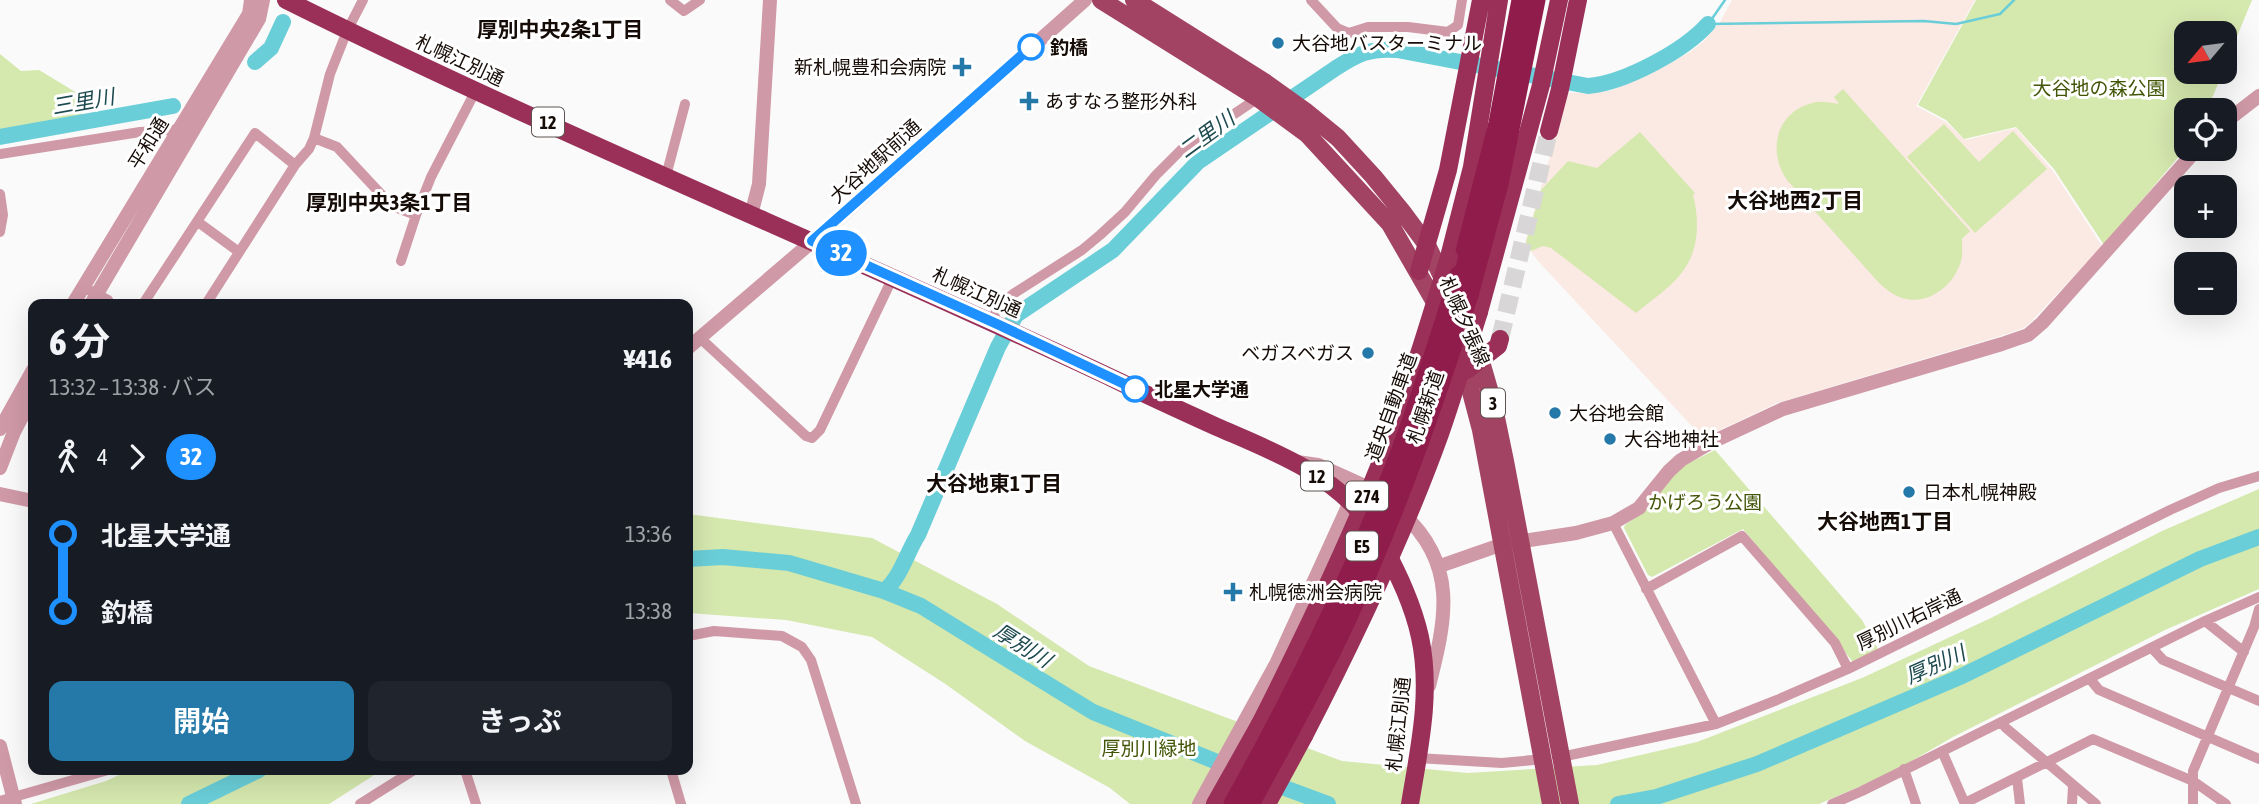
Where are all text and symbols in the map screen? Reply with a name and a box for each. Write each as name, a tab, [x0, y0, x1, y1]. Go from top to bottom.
district label: 厚別中央2条1丁目	[477, 17, 643, 41]
north arrow	[2174, 21, 2236, 84]
map controls	[2174, 21, 2237, 315]
street label: 札幌江別通	[412, 30, 508, 90]
place label: 大谷地バスターミナル	[1292, 32, 1482, 54]
marker: 釣橋	[1018, 34, 1044, 60]
marker: 大谷地バスターミナル	[1270, 35, 1286, 51]
place label: 釣橋	[1050, 36, 1088, 58]
place label: 新札幌豊和会病院	[794, 56, 946, 78]
marker: 新札幌豊和会病院	[952, 57, 972, 77]
park label: 大谷地の森公園	[2032, 77, 2166, 99]
water label: 三里川	[50, 83, 118, 118]
place label: あすなろ整形外科	[1045, 90, 1197, 112]
marker: あすなろ整形外科	[1019, 91, 1039, 111]
button: locate	[2174, 98, 2237, 161]
water label: 二里川	[1173, 105, 1240, 162]
road number: 12	[532, 107, 564, 136]
street label: 平和通	[124, 113, 172, 173]
street label: 大谷地駅前通	[825, 115, 925, 207]
button: +	[2174, 175, 2237, 238]
district label: 大谷地西2丁目	[1727, 188, 1863, 212]
district label: 厚別中央3条1丁目	[306, 190, 472, 214]
line badge: 32	[810, 230, 872, 276]
text: 32	[830, 239, 852, 266]
button: −	[2174, 252, 2237, 315]
street label: 札幌江別通	[929, 263, 1025, 321]
street label: 札幌夕張線	[1436, 273, 1494, 369]
text: 6 分	[49, 320, 110, 363]
place label: ベガスベガス	[1241, 342, 1354, 364]
text: ¥416	[624, 344, 672, 374]
marker: ベガスベガス	[1360, 345, 1376, 361]
street label: 道央自動車道	[1361, 350, 1421, 464]
street label: 札幌新道	[1402, 367, 1448, 447]
text: 13:32 – 13:38 · バス	[49, 374, 216, 400]
marker: 北星大学通	[1122, 376, 1148, 402]
place label: 北星大学通	[1154, 378, 1249, 400]
road number: 3	[1481, 388, 1505, 418]
place label: 大谷地会館	[1569, 402, 1664, 424]
marker: 大谷地会館	[1547, 405, 1563, 421]
place label: 大谷地神社	[1624, 428, 1719, 450]
marker: 大谷地神社	[1602, 431, 1618, 447]
icon: walk	[49, 438, 87, 476]
icon: forward	[118, 438, 156, 476]
text: 32	[180, 443, 202, 470]
text: 4	[97, 444, 108, 470]
road number: 12	[1301, 462, 1333, 490]
district label: 大谷地東1丁目	[926, 471, 1062, 495]
place label: 日本札幌神殿	[1923, 481, 2037, 503]
road number: 274	[1346, 482, 1388, 510]
marker: 日本札幌神殿	[1901, 484, 1917, 500]
park label: かげろう公園	[1648, 491, 1762, 513]
district label: 大谷地西1丁目	[1817, 509, 1953, 533]
text: 北星大学通	[101, 521, 231, 551]
text: 13:36	[625, 521, 672, 547]
road number: E5	[1346, 532, 1378, 560]
place label: 札幌徳洲会病院	[1249, 581, 1382, 603]
marker: 札幌徳洲会病院	[1223, 582, 1243, 602]
street label: 厚別川右岸通	[1853, 584, 1965, 654]
text: 釣橋	[101, 598, 153, 628]
text: 13:38	[625, 598, 672, 624]
water label: 厚別川	[990, 618, 1058, 673]
water label: 厚別川	[1901, 639, 1970, 688]
street label: 札幌江別通	[1382, 676, 1414, 772]
button: 開始	[49, 681, 354, 761]
button: きっぷ	[368, 681, 672, 761]
park label: 厚別川緑地	[1101, 737, 1197, 759]

